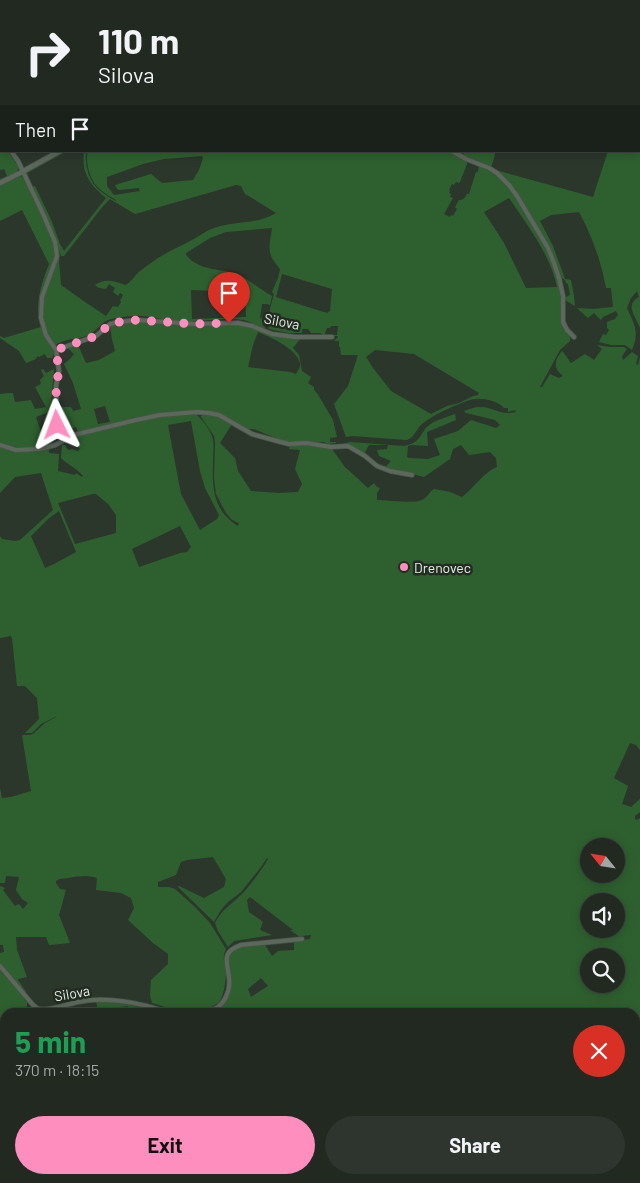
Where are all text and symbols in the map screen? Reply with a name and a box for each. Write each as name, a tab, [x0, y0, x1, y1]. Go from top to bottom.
text: 110 m	[98, 19, 179, 61]
icon: right	[15, 20, 80, 85]
text: Silova	[98, 61, 155, 87]
icon: arrive	[66, 115, 94, 143]
text: Then	[15, 118, 56, 141]
pin	[208, 272, 250, 323]
icon: arrive	[215, 279, 243, 307]
street label: Silova	[263, 309, 301, 333]
position arrow	[30, 398, 82, 450]
place label: Drenovec	[414, 559, 471, 576]
marker: Drenovec	[398, 561, 410, 573]
north arrow	[580, 838, 625, 882]
map controls	[580, 838, 625, 993]
button: sound	[580, 893, 625, 938]
button: search	[580, 948, 625, 993]
street label: Silova	[53, 982, 91, 1004]
text: 5 min	[15, 1023, 86, 1059]
button: close	[573, 1025, 625, 1077]
text: 370 m · 18:15	[15, 1060, 99, 1079]
button: Exit	[15, 1116, 315, 1174]
button: Share	[325, 1116, 625, 1174]

